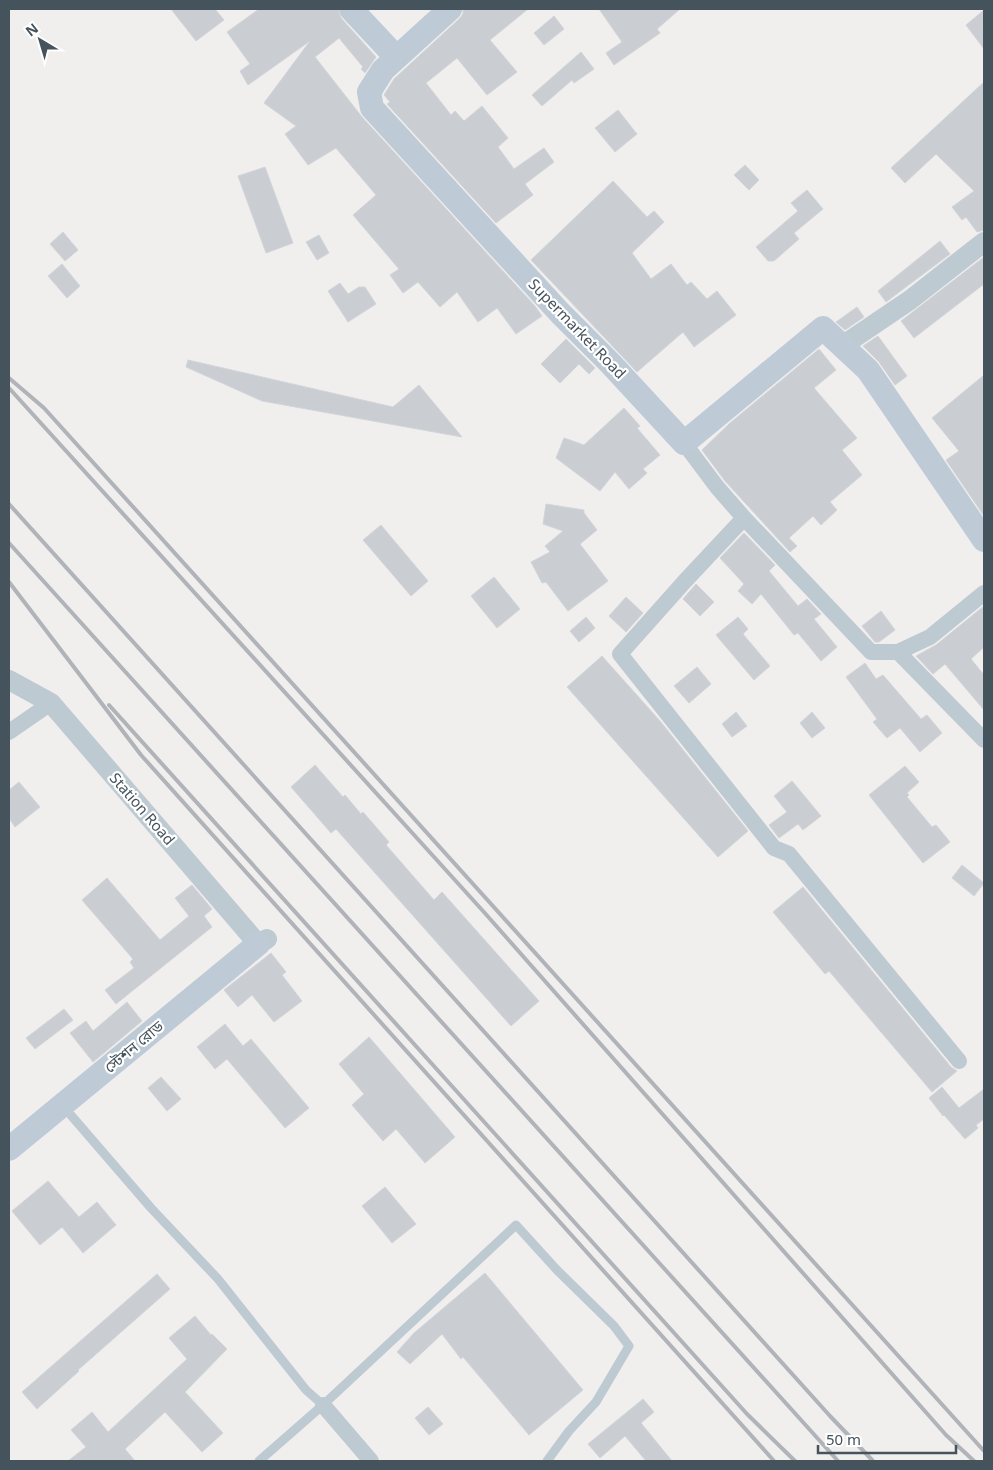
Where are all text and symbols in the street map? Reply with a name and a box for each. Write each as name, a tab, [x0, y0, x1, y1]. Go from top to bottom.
north arrow	[15, 15, 65, 65]
text: N	[21, 18, 42, 40]
street label: Supermarket Road	[525, 274, 631, 383]
street label: Station Road	[106, 768, 180, 849]
street label: স্টেশন রোড	[100, 1016, 167, 1077]
scale bar	[818, 1422, 956, 1454]
text: 50 m	[826, 1429, 861, 1449]

